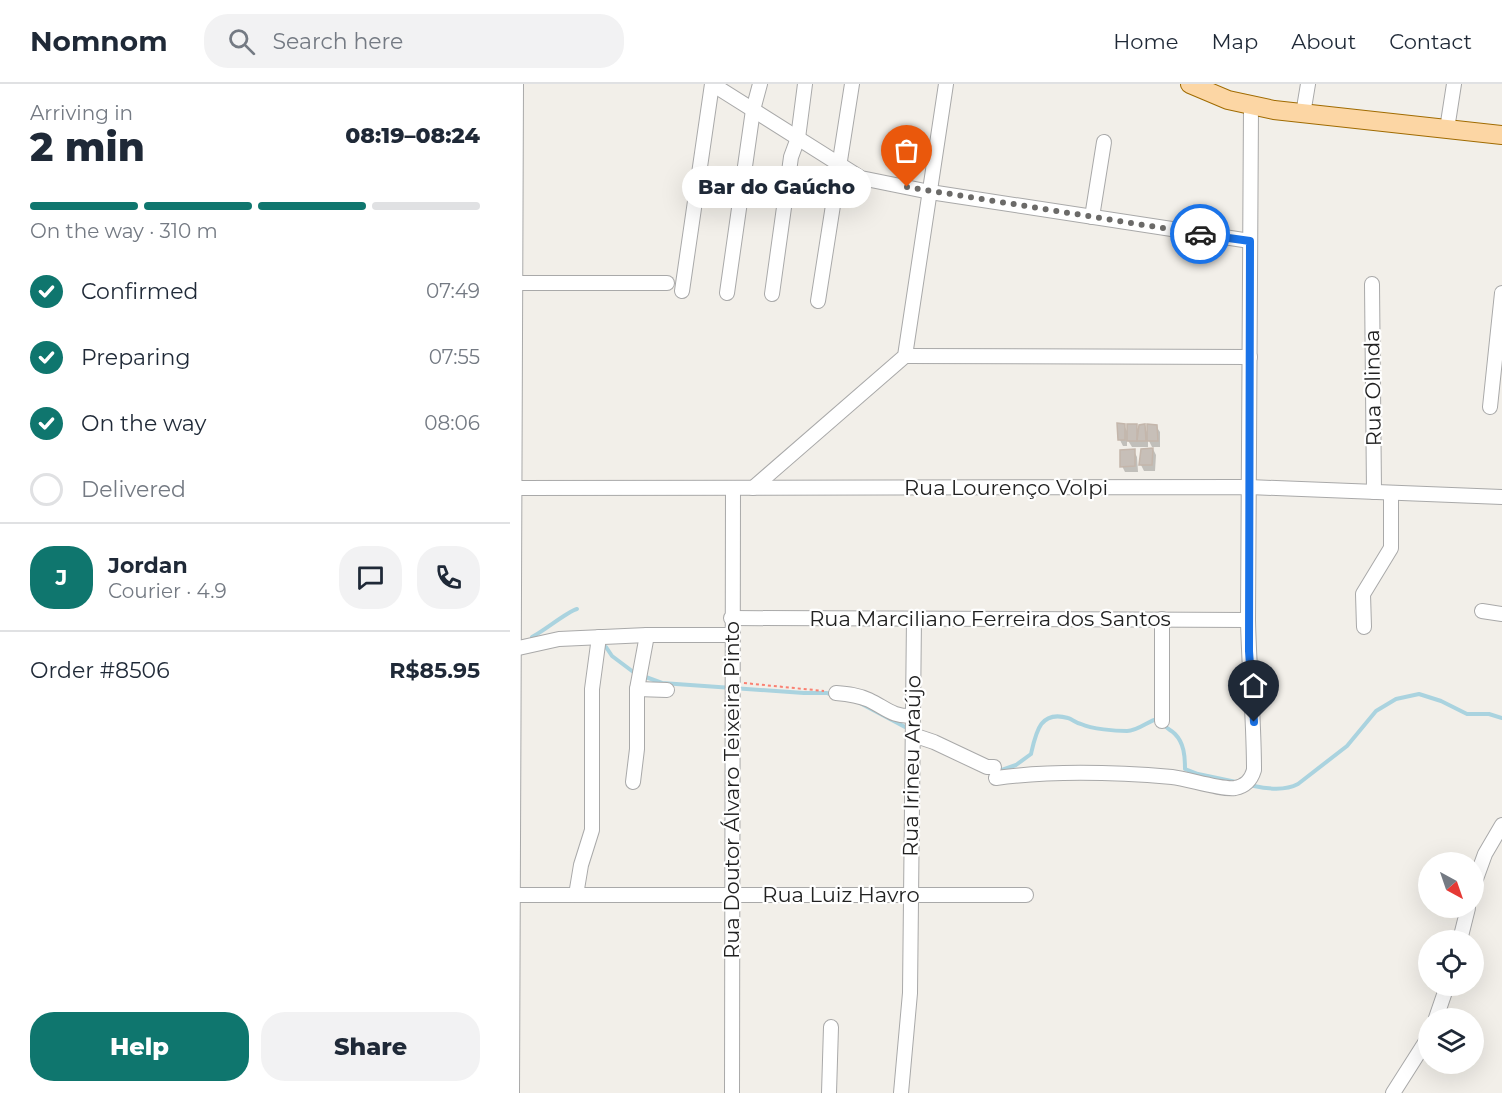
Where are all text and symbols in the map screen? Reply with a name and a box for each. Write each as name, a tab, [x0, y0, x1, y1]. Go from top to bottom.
search box	[204, 14, 624, 68]
text: Nomnom	[30, 24, 168, 58]
icon: search	[225, 25, 258, 58]
text: Search here	[273, 28, 403, 55]
text: Home	[1113, 29, 1178, 54]
text: Map	[1211, 29, 1258, 54]
text: About	[1291, 29, 1356, 54]
text: Contact	[1389, 29, 1472, 54]
text: Arriving in	[30, 101, 133, 125]
text: 08:19–08:24	[345, 122, 480, 149]
text: 2 min	[30, 123, 145, 171]
pin	[881, 125, 932, 187]
icon: bag	[890, 134, 923, 167]
callout: Bar do Gaúcho	[682, 166, 871, 208]
text: Bar do Gaúcho	[698, 175, 855, 199]
courier	[1170, 204, 1230, 264]
icon: car	[1184, 218, 1217, 251]
text: On the way · 310 m	[30, 219, 218, 243]
icon: check	[30, 275, 63, 308]
text: Confirmed	[81, 278, 198, 305]
text: 07:49	[426, 279, 480, 303]
street label: Rua Olinda	[1359, 329, 1386, 447]
icon: check	[30, 341, 63, 374]
text: Preparing	[81, 344, 190, 371]
text: 07:55	[429, 345, 480, 369]
icon: check	[30, 407, 63, 440]
text: On the way	[81, 410, 206, 437]
text: 08:06	[424, 411, 480, 435]
street label: Rua Lourenço Volpi	[904, 475, 1108, 500]
text: Delivered	[81, 476, 186, 503]
button: chat	[339, 546, 402, 609]
button: phone	[417, 546, 480, 609]
text: Jordan	[108, 552, 188, 579]
text: J	[56, 564, 67, 591]
text: Courier · 4.9	[108, 579, 227, 603]
street label: Rua Marciliano Ferreira dos Santos	[809, 606, 1171, 631]
street label: Rua Doutor Álvaro Teixeira Pinto	[719, 621, 744, 959]
text: Order #8506	[30, 657, 170, 684]
text: R$85.95	[389, 657, 480, 684]
pin	[1228, 660, 1279, 722]
icon: home	[1237, 669, 1270, 702]
street label: Rua Irineu Araújo	[897, 675, 926, 857]
north arrow	[1418, 852, 1484, 918]
map controls	[1418, 852, 1484, 1074]
street label: Rua Luiz Havro	[762, 882, 920, 907]
button: locate	[1418, 930, 1484, 996]
button: layers	[1418, 1008, 1484, 1074]
button: Help	[30, 1012, 249, 1081]
button: Share	[261, 1012, 480, 1081]

